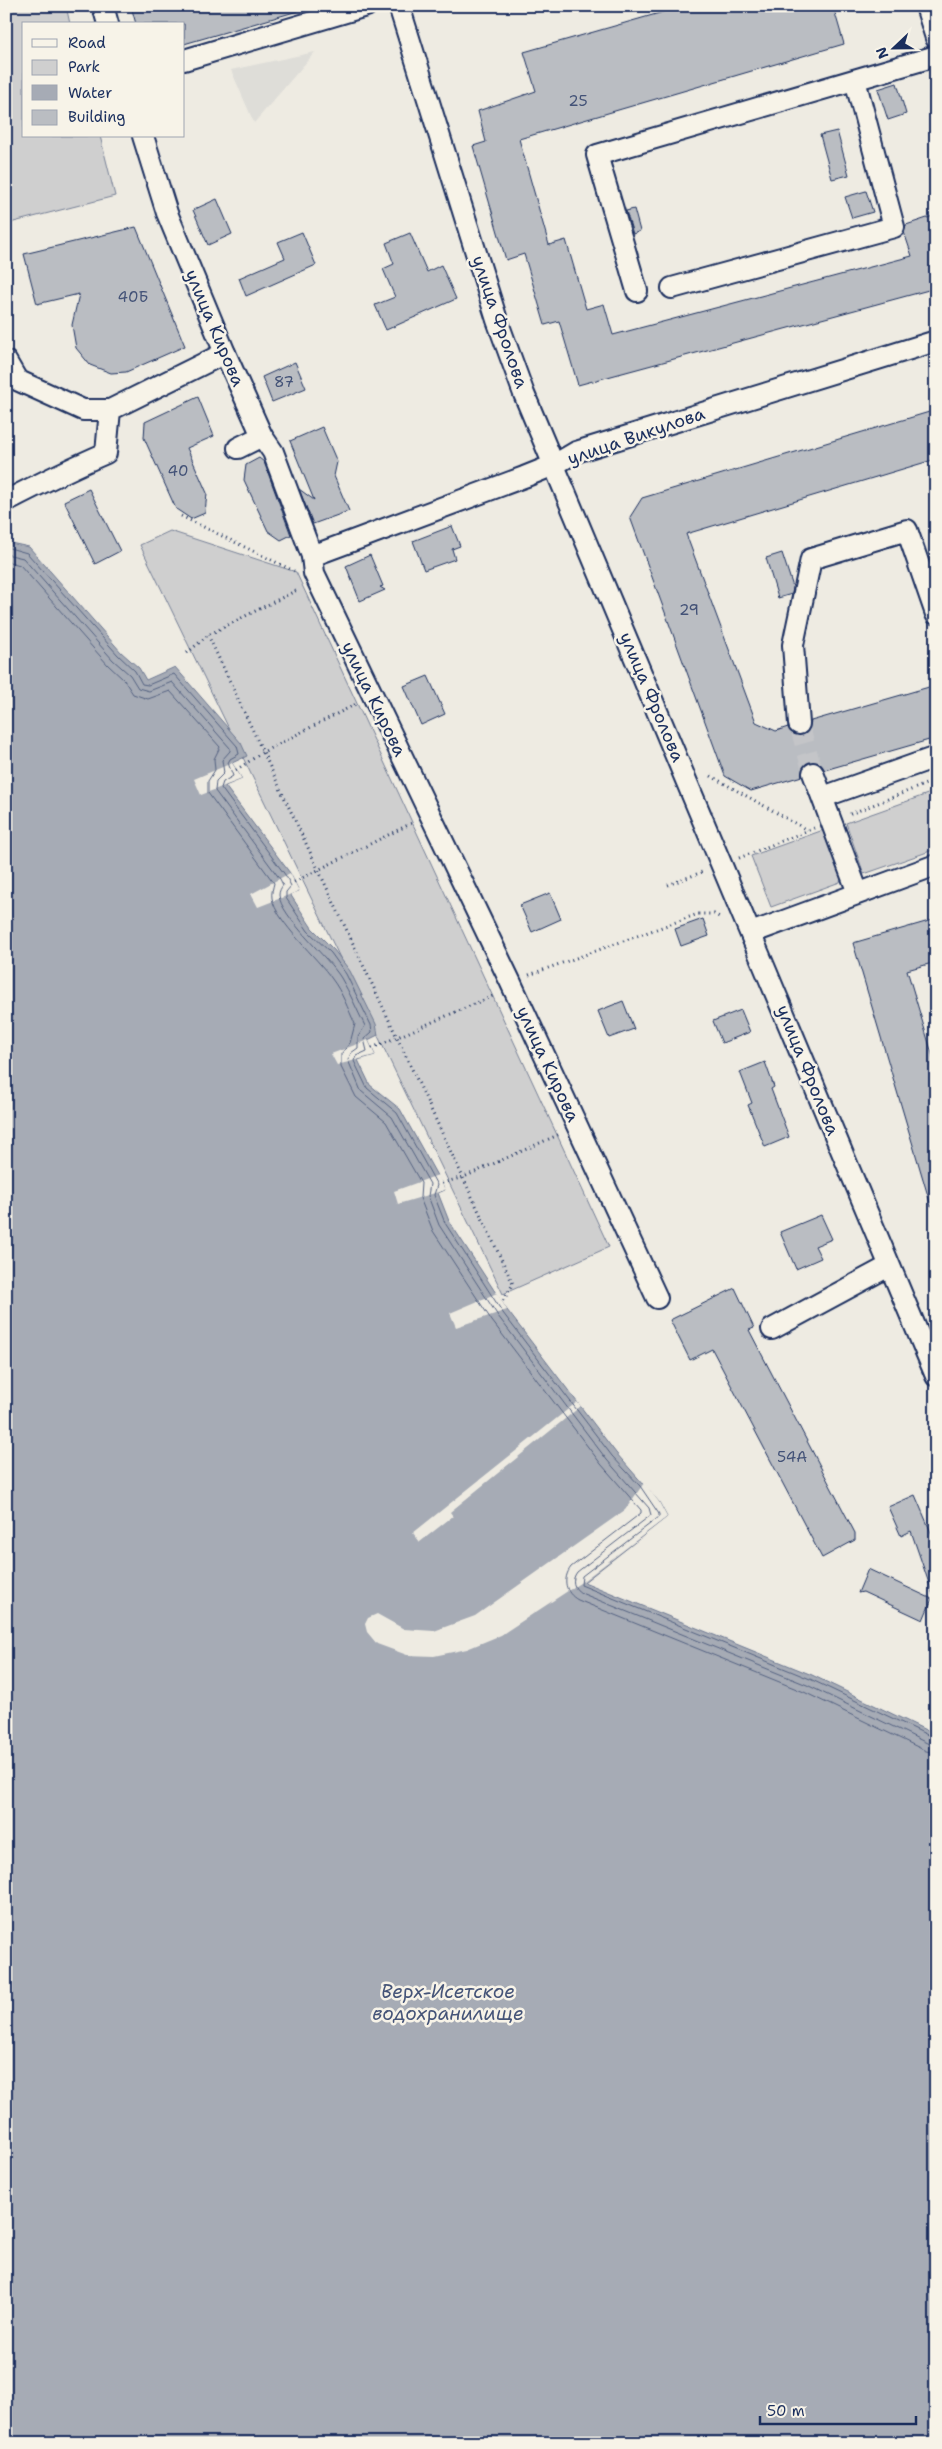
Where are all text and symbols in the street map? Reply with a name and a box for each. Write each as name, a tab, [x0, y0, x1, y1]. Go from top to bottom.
legend	[22, 22, 185, 138]
north arrow	[870, 22, 920, 72]
text: Road	[68, 33, 106, 53]
text: N	[872, 44, 892, 61]
text: Park	[68, 57, 100, 77]
text: Water	[68, 83, 112, 103]
house number: 25	[568, 91, 588, 111]
text: Building	[68, 107, 125, 127]
street label: улица Фролова	[466, 252, 534, 392]
street label: улица Кирова	[180, 266, 250, 390]
house number: 40Б	[118, 287, 148, 307]
house number: 87	[274, 372, 294, 392]
street label: улица Викулова	[564, 401, 708, 471]
house number: 40	[168, 461, 188, 481]
house number: 29	[679, 600, 699, 620]
street label: улица Фролова	[614, 628, 690, 766]
street label: улица Кирова	[336, 638, 412, 760]
street label: улица Фролова	[771, 1001, 845, 1139]
street label: улица Кирова	[511, 1002, 585, 1126]
house number: 54А	[777, 1447, 807, 1467]
water label: Верх-Исетское водохранилище	[372, 1979, 524, 2026]
scale bar	[760, 2394, 916, 2426]
text: 50 m	[767, 2401, 805, 2421]

